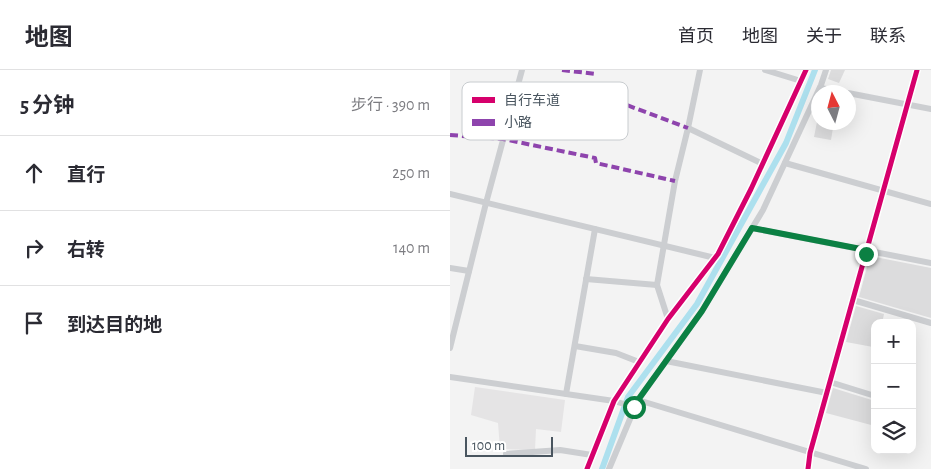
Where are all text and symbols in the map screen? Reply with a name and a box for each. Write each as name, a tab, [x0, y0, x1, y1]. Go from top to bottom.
text: 地图	[25, 26, 73, 50]
text: 首页	[678, 28, 714, 46]
text: 地图	[742, 28, 778, 46]
text: 关于	[806, 28, 842, 46]
text: 联系	[870, 28, 906, 46]
legend	[462, 82, 628, 140]
north arrow	[811, 85, 856, 130]
text: 自行车道	[504, 92, 560, 108]
text: 5 分钟	[20, 95, 74, 116]
text: 步行 · 390 m	[351, 97, 430, 113]
text: 小路	[504, 115, 532, 130]
icon: ahead	[20, 159, 48, 187]
text: 250 m	[392, 165, 430, 181]
text: 直行	[67, 166, 105, 185]
icon: right	[20, 234, 48, 262]
text: 140 m	[393, 240, 430, 256]
text: 右转	[67, 241, 105, 260]
route end	[855, 243, 878, 266]
icon: arrive	[20, 309, 48, 337]
text: 到达目的地	[67, 316, 162, 335]
map controls	[871, 319, 916, 454]
button: +	[871, 319, 916, 364]
button: −	[871, 364, 916, 409]
route start	[623, 396, 646, 419]
button: layers	[871, 409, 916, 454]
scale bar	[465, 434, 552, 457]
text: 100 m	[472, 439, 505, 453]

